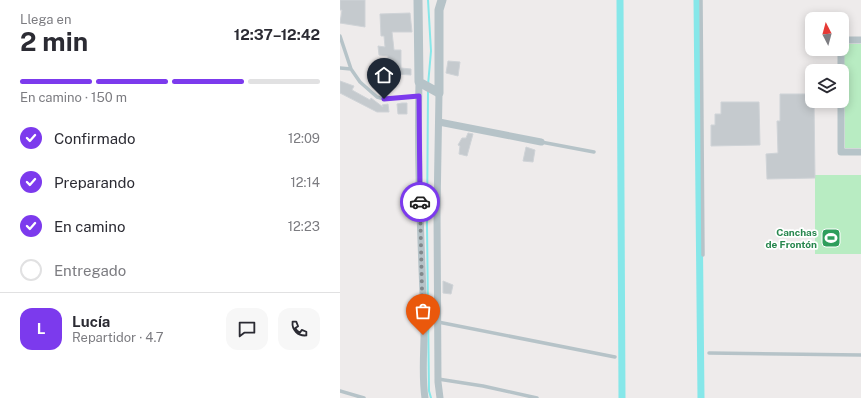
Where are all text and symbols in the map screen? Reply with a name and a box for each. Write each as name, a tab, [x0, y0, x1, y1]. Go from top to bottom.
text: Llega en	[20, 12, 71, 27]
north arrow	[805, 12, 849, 56]
map controls	[805, 12, 849, 108]
text: 2 min	[20, 26, 88, 57]
text: 12:37–12:42	[234, 26, 320, 43]
pin	[367, 58, 401, 99]
icon: home	[373, 64, 395, 86]
button: layers	[805, 64, 849, 108]
text: En camino · 150 m	[20, 90, 127, 105]
icon: check	[20, 127, 42, 149]
text: Confirmado	[54, 130, 135, 147]
text: 12:09	[288, 131, 320, 146]
icon: check	[20, 171, 42, 193]
text: Preparando	[54, 174, 135, 191]
text: 12:14	[291, 175, 320, 190]
courier	[400, 182, 440, 222]
icon: car	[409, 191, 431, 213]
icon: check	[20, 215, 42, 237]
text: En camino	[54, 218, 126, 235]
text: 12:23	[288, 219, 320, 234]
place label: Canchas de Frontón	[765, 226, 817, 250]
sports icon: Canchas de Frontón	[820, 227, 842, 249]
text: Entregado	[54, 262, 126, 279]
pin	[406, 294, 440, 335]
icon: bag	[412, 300, 434, 322]
button: chat	[226, 308, 268, 350]
button: phone	[278, 308, 320, 350]
text: Lucía	[72, 313, 110, 330]
text: L	[37, 320, 45, 337]
text: Repartidor · 4.7	[72, 330, 164, 345]

